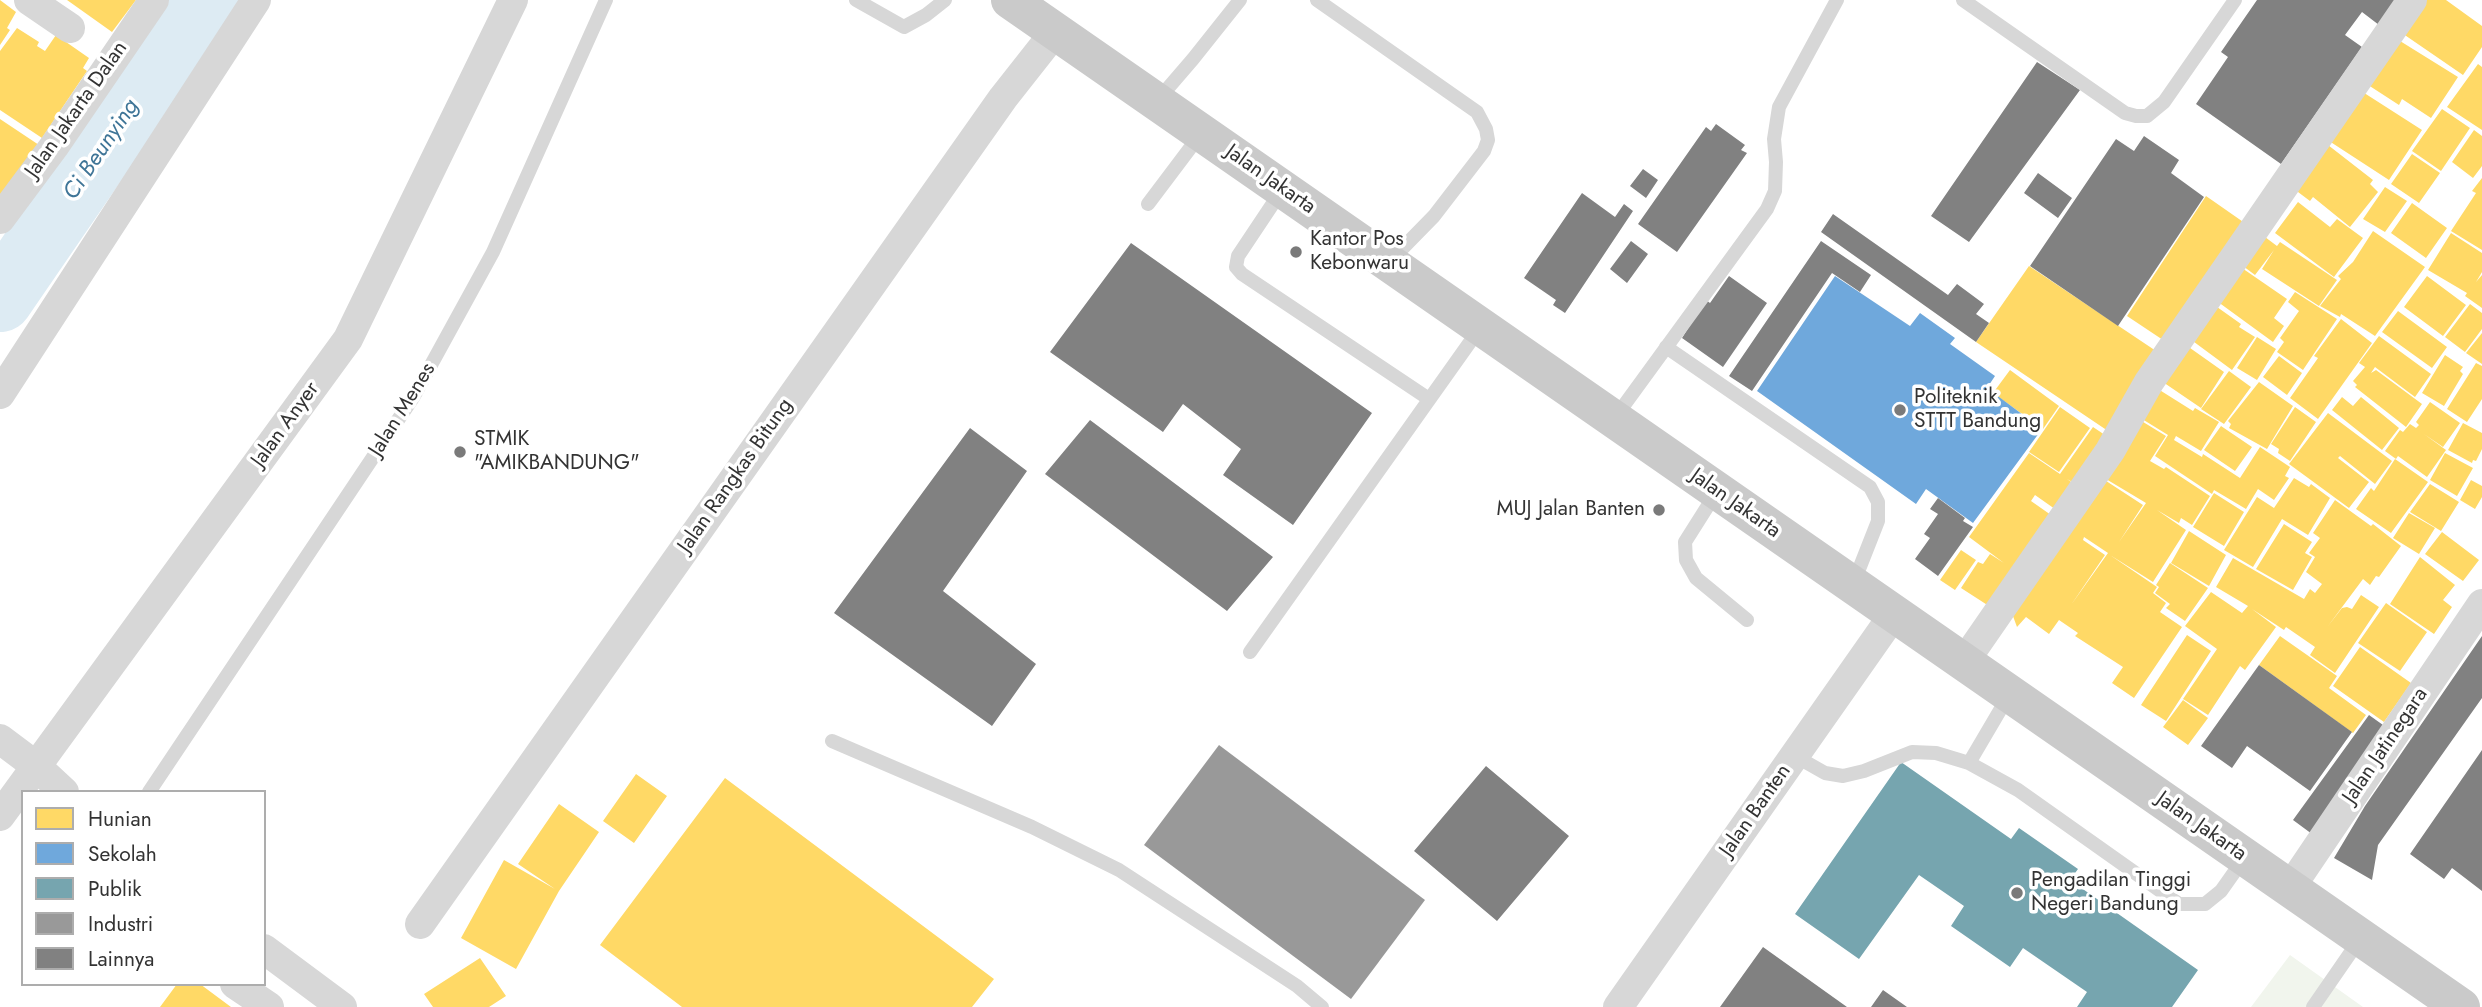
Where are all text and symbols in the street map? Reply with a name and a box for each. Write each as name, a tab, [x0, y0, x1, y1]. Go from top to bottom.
street label: Jalan Jakarta Dalan	[21, 37, 133, 183]
water label: Ci Beunying	[58, 94, 146, 206]
street label: Jalan Jakarta	[1220, 140, 1320, 220]
place label: Kantor Pos Kebonwaru	[1310, 227, 1409, 277]
marker: Kantor Pos Kebonwaru	[1288, 244, 1304, 260]
street label: Jalan Menes	[364, 359, 442, 461]
street label: Jalan Anyer	[247, 377, 325, 473]
place label: Politeknik STTT Bandung	[1914, 385, 2041, 435]
street label: Jalan Rangkas Bitung	[673, 394, 799, 558]
marker: Politeknik STTT Bandung	[1892, 402, 1908, 418]
place label: STMIK "AMIKBANDUNG"	[474, 427, 640, 477]
marker: STMIK "AMIKBANDUNG"	[452, 444, 468, 460]
street label: Jalan Jakarta	[1685, 464, 1785, 544]
place label: MUJ Jalan Banten	[1496, 497, 1645, 523]
marker: MUJ Jalan Banten	[1651, 502, 1667, 518]
street label: Jalan Jatinegara	[2338, 683, 2434, 809]
street label: Jalan Banten	[1715, 760, 1797, 862]
street label: Jalan Jakarta	[2151, 787, 2251, 867]
legend	[21, 790, 266, 986]
text: Hunian	[88, 804, 152, 834]
text: Sekolah	[88, 839, 157, 869]
place label: Pengadilan Tinggi Negeri Bandung	[2031, 868, 2191, 918]
text: Publik	[88, 874, 142, 904]
marker: Pengadilan Tinggi Negeri Bandung	[2009, 885, 2025, 901]
text: Industri	[88, 909, 153, 939]
text: Lainnya	[88, 944, 154, 974]

